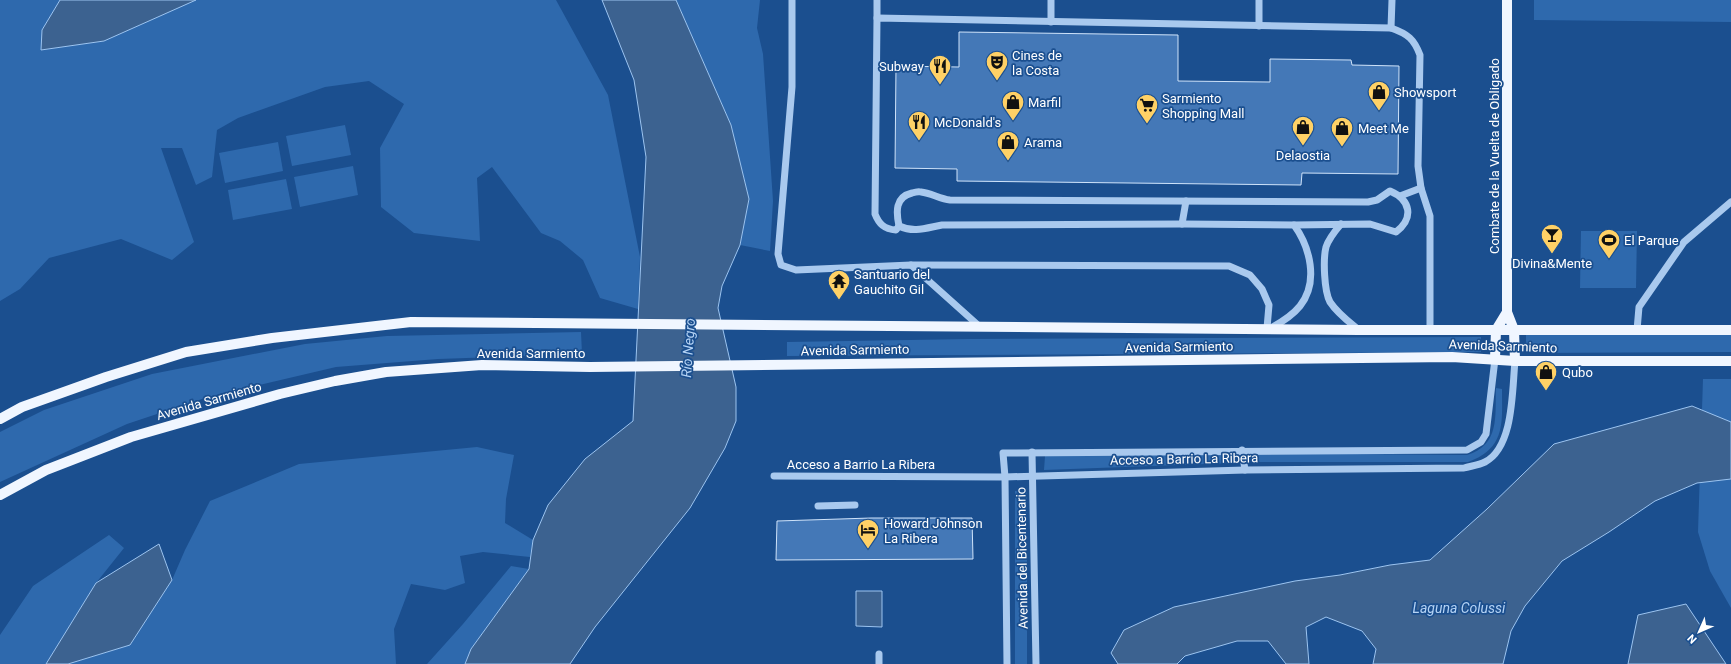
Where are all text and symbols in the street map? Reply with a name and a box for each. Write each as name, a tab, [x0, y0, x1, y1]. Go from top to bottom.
place label: Cines de la Costa	[1012, 48, 1062, 78]
theatre icon: Cines de la Costa	[984, 49, 1010, 82]
restaurant icon: Subway	[927, 53, 953, 86]
street label: Combate de la Vuelta de Obligado	[1487, 58, 1502, 254]
place label: Subway	[879, 59, 924, 74]
shop icon: Showsport	[1366, 79, 1392, 112]
place label: Showsport	[1394, 85, 1456, 100]
shop icon: Marfil	[1000, 89, 1026, 122]
place label: Sarmiento Shopping Mall	[1162, 91, 1245, 121]
supermarket icon: Sarmiento Shopping Mall	[1134, 92, 1160, 125]
place label: Marfil	[1028, 95, 1061, 110]
restaurant icon: McDonald's	[906, 109, 932, 142]
shop icon: Delaostia	[1290, 114, 1316, 147]
place label: McDonald's	[934, 115, 1002, 130]
shop icon: Meet Me	[1329, 115, 1355, 148]
place label: Meet Me	[1358, 121, 1409, 136]
shop icon: Arama	[995, 129, 1021, 162]
place label: Arama	[1024, 135, 1062, 150]
place label: Delaostia	[1276, 148, 1330, 163]
bar icon: Divina&Mente	[1539, 222, 1565, 255]
sports icon: El Parque	[1596, 227, 1622, 260]
place label: El Parque	[1624, 233, 1679, 248]
place label: Divina&Mente	[1512, 256, 1592, 271]
place label: Santuario del Gauchito Gil	[854, 267, 930, 297]
temple icon: Santuario del Gauchito Gil	[826, 268, 852, 301]
water label: Río Negro	[678, 317, 698, 378]
street label: Avenida Sarmiento	[1448, 337, 1558, 355]
street label: Avenida Sarmiento	[1125, 339, 1233, 355]
street label: Avenida Sarmiento	[801, 342, 909, 358]
street label: Avenida Sarmiento	[477, 346, 585, 361]
shop icon: Qubo	[1533, 359, 1559, 392]
place label: Qubo	[1562, 365, 1593, 380]
street label: Avenida Sarmiento	[155, 379, 263, 423]
street label: Acceso a Barrio La Ribera	[1110, 450, 1258, 468]
street label: Acceso a Barrio La Ribera	[787, 457, 935, 472]
street label: Avenida del Bicentenario	[1013, 487, 1031, 629]
place label: Howard Johnson La Ribera	[884, 516, 983, 546]
hotel icon: Howard Johnson La Ribera	[855, 517, 881, 550]
water label: Laguna Colussi	[1413, 600, 1506, 616]
north arrow	[1679, 612, 1719, 652]
text: N	[1685, 631, 1700, 646]

